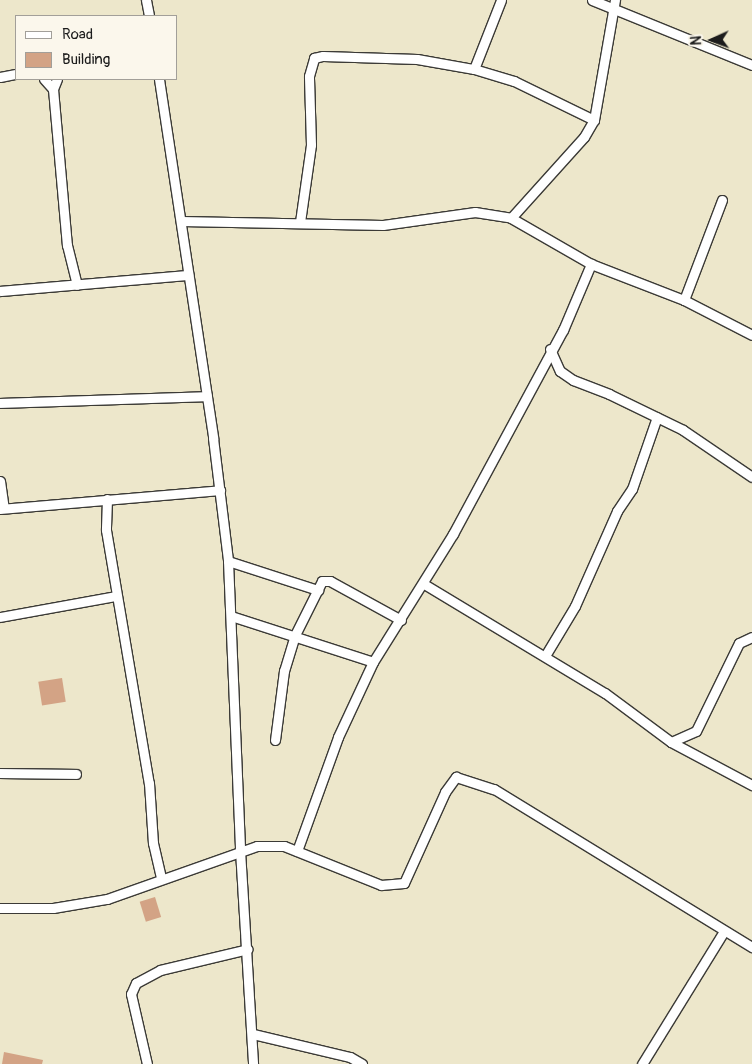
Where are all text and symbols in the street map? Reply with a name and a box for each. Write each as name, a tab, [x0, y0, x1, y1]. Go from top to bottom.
legend	[15, 15, 178, 80]
north arrow	[687, 15, 737, 65]
text: Road	[62, 25, 93, 44]
text: N	[688, 36, 705, 46]
text: Building	[62, 50, 110, 69]

